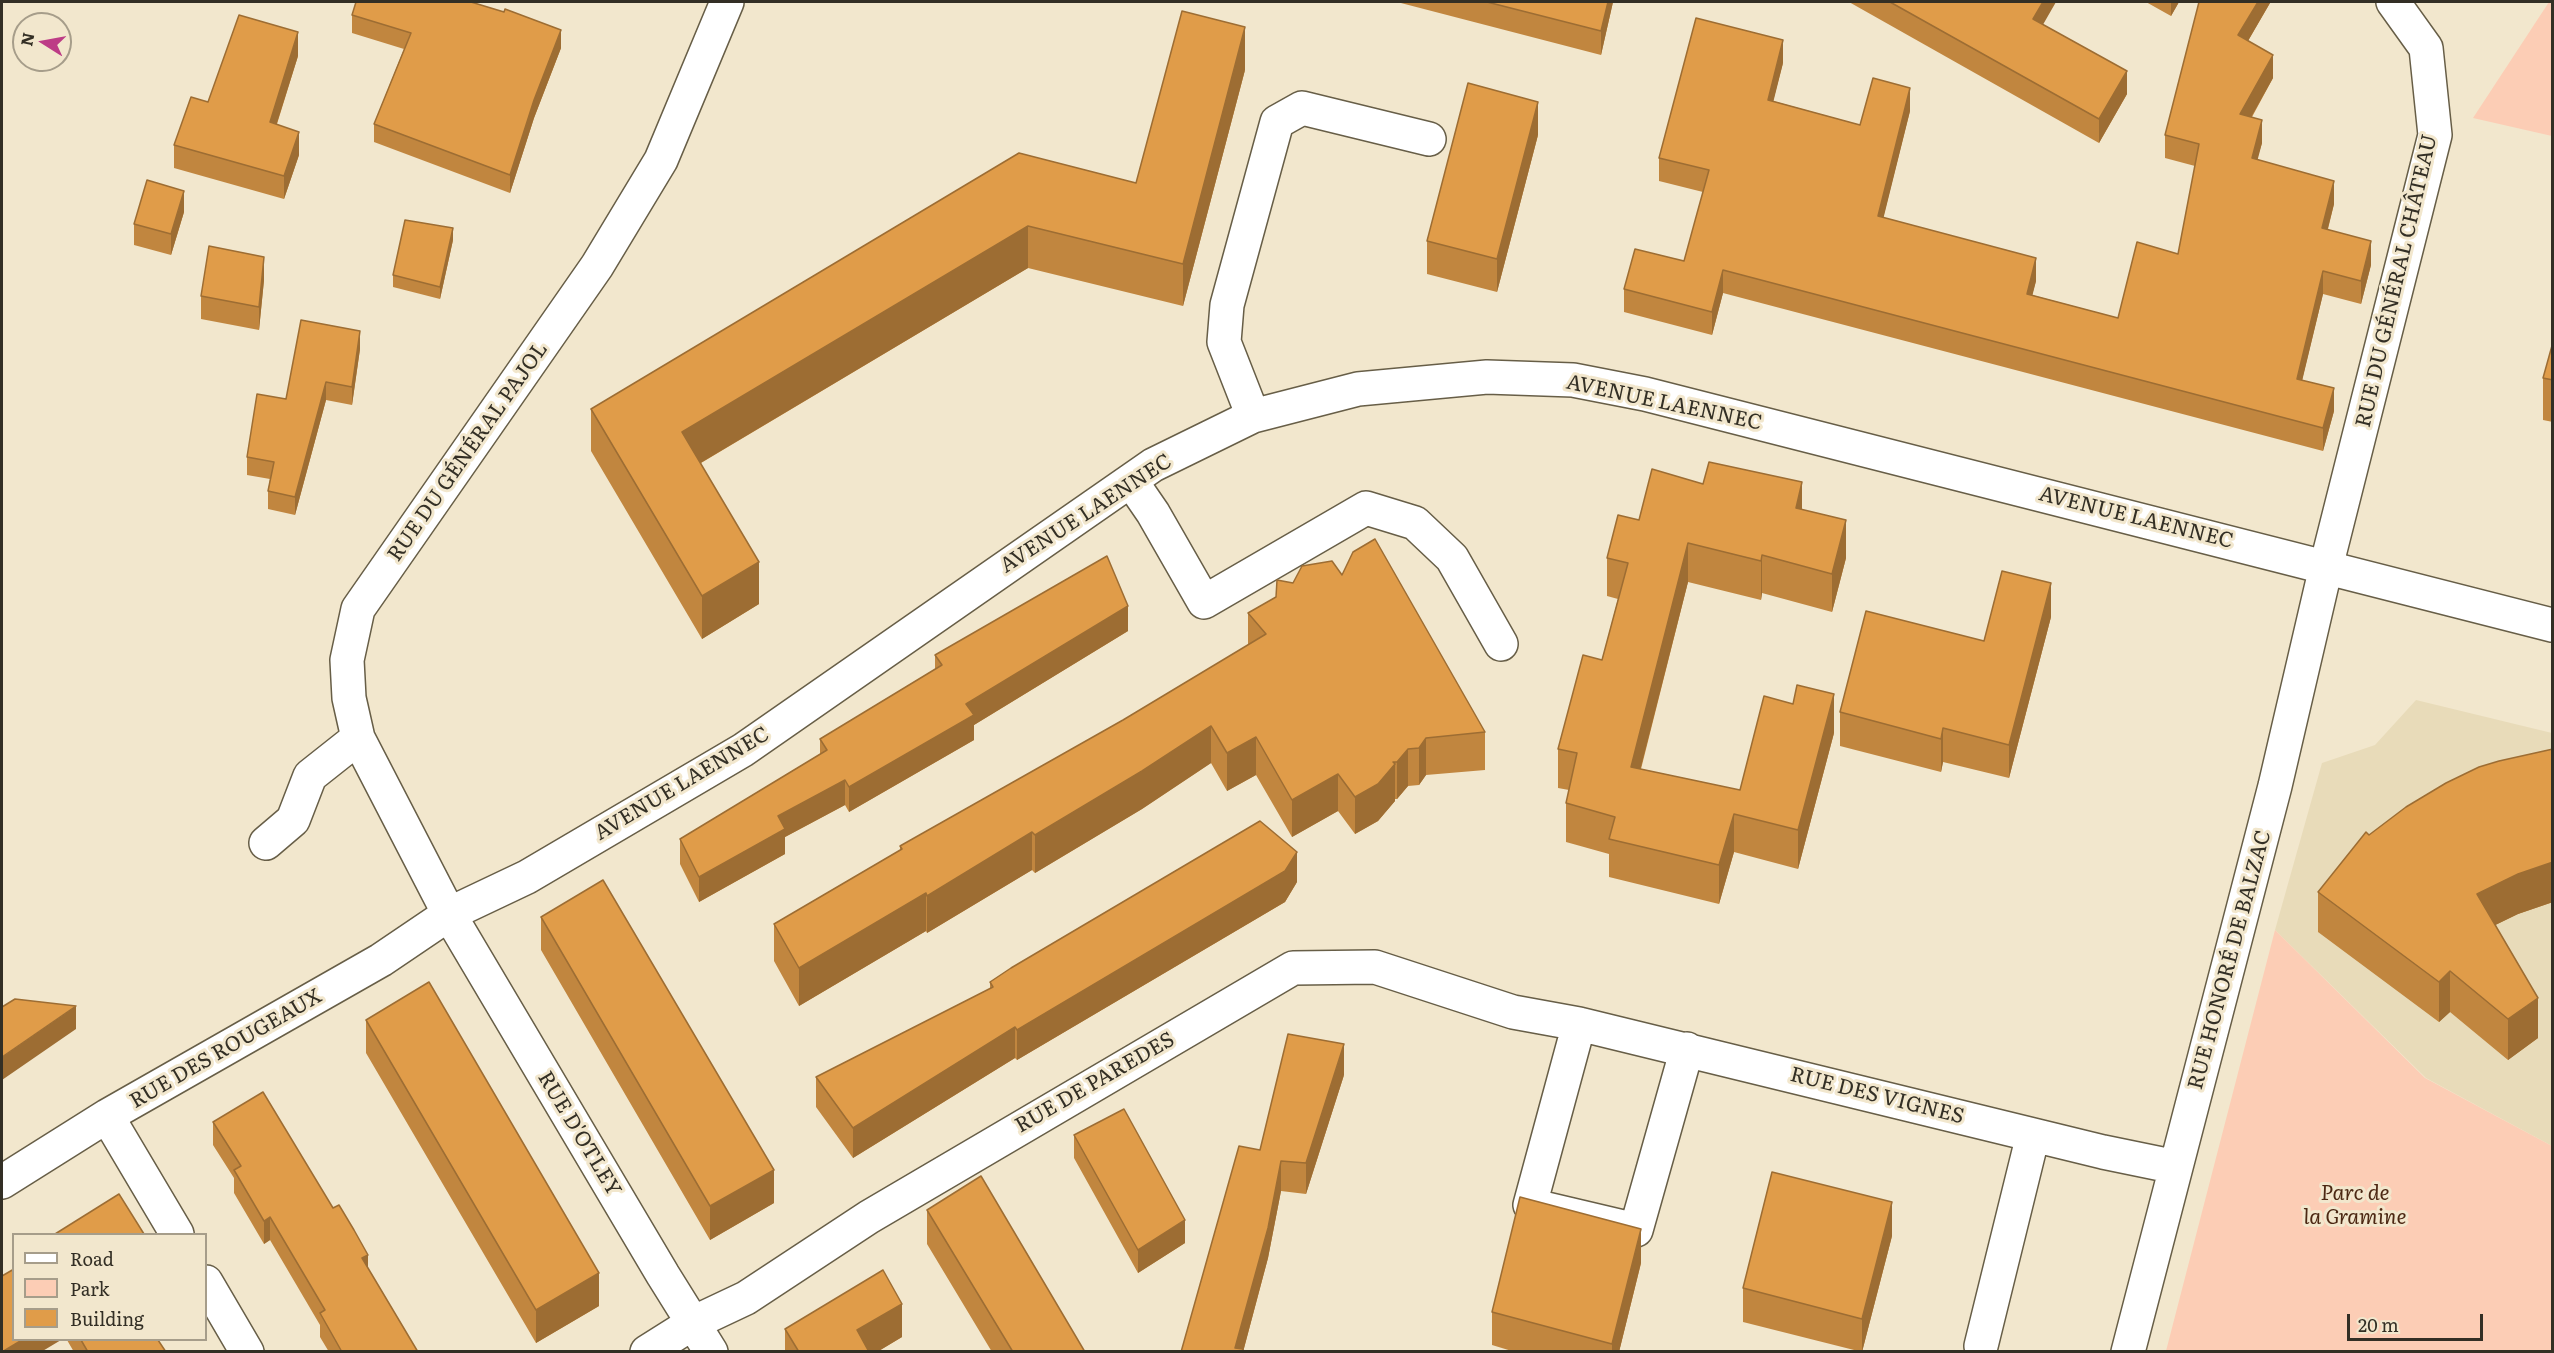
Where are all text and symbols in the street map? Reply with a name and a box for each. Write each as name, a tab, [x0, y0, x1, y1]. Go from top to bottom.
north arrow	[12, 12, 72, 72]
text: N	[13, 30, 39, 48]
street label: RUE DU GÉNÉRAL CHÂTEAU	[2351, 132, 2443, 430]
street label: RUE DU GÉNÉRAL PAJOL	[383, 337, 553, 567]
street label: AVENUE LAENNEC	[1564, 370, 1764, 436]
street label: AVENUE LAENNEC	[995, 449, 1177, 579]
street label: AVENUE LAENNEC	[2036, 482, 2236, 554]
street label: AVENUE LAENNEC	[590, 722, 774, 846]
street label: RUE HONORÉ DE BALZAC	[2183, 828, 2277, 1092]
street label: RUE DES ROUGEAUX	[126, 984, 326, 1114]
street label: RUE DE PAREDES	[1011, 1027, 1179, 1139]
street label: RUE DES VIGNES	[1788, 1062, 1966, 1130]
street label: RUE D'OTLEY	[532, 1067, 626, 1201]
park label: Parc de la Gramine	[2304, 1181, 2406, 1231]
legend	[12, 1233, 207, 1341]
text: Road	[70, 1245, 114, 1272]
text: Park	[70, 1275, 109, 1302]
scale bar	[2350, 1302, 2486, 1340]
text: Building	[70, 1305, 144, 1332]
text: 20 m	[2358, 1311, 2399, 1338]

